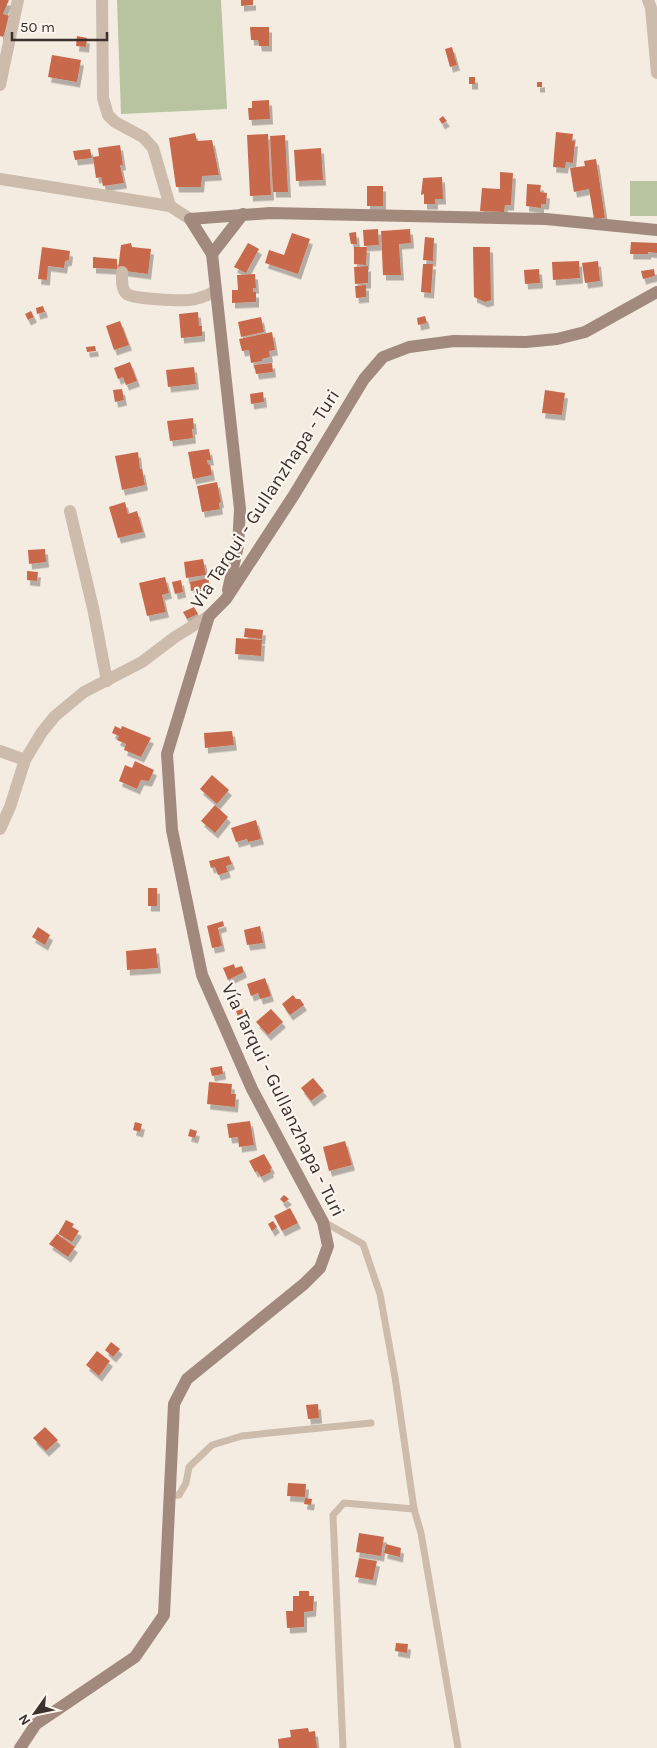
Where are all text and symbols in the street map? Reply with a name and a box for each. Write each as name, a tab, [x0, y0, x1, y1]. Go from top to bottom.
scale bar	[12, 10, 108, 42]
text: 50 m	[20, 18, 55, 36]
street label: Vía Tarqui - Gullanzhapa - Turi	[186, 385, 344, 613]
street label: Vía Tarqui - Gullanzhapa - Turi	[217, 980, 349, 1220]
north arrow	[10, 1688, 60, 1738]
text: N	[15, 1711, 34, 1729]

